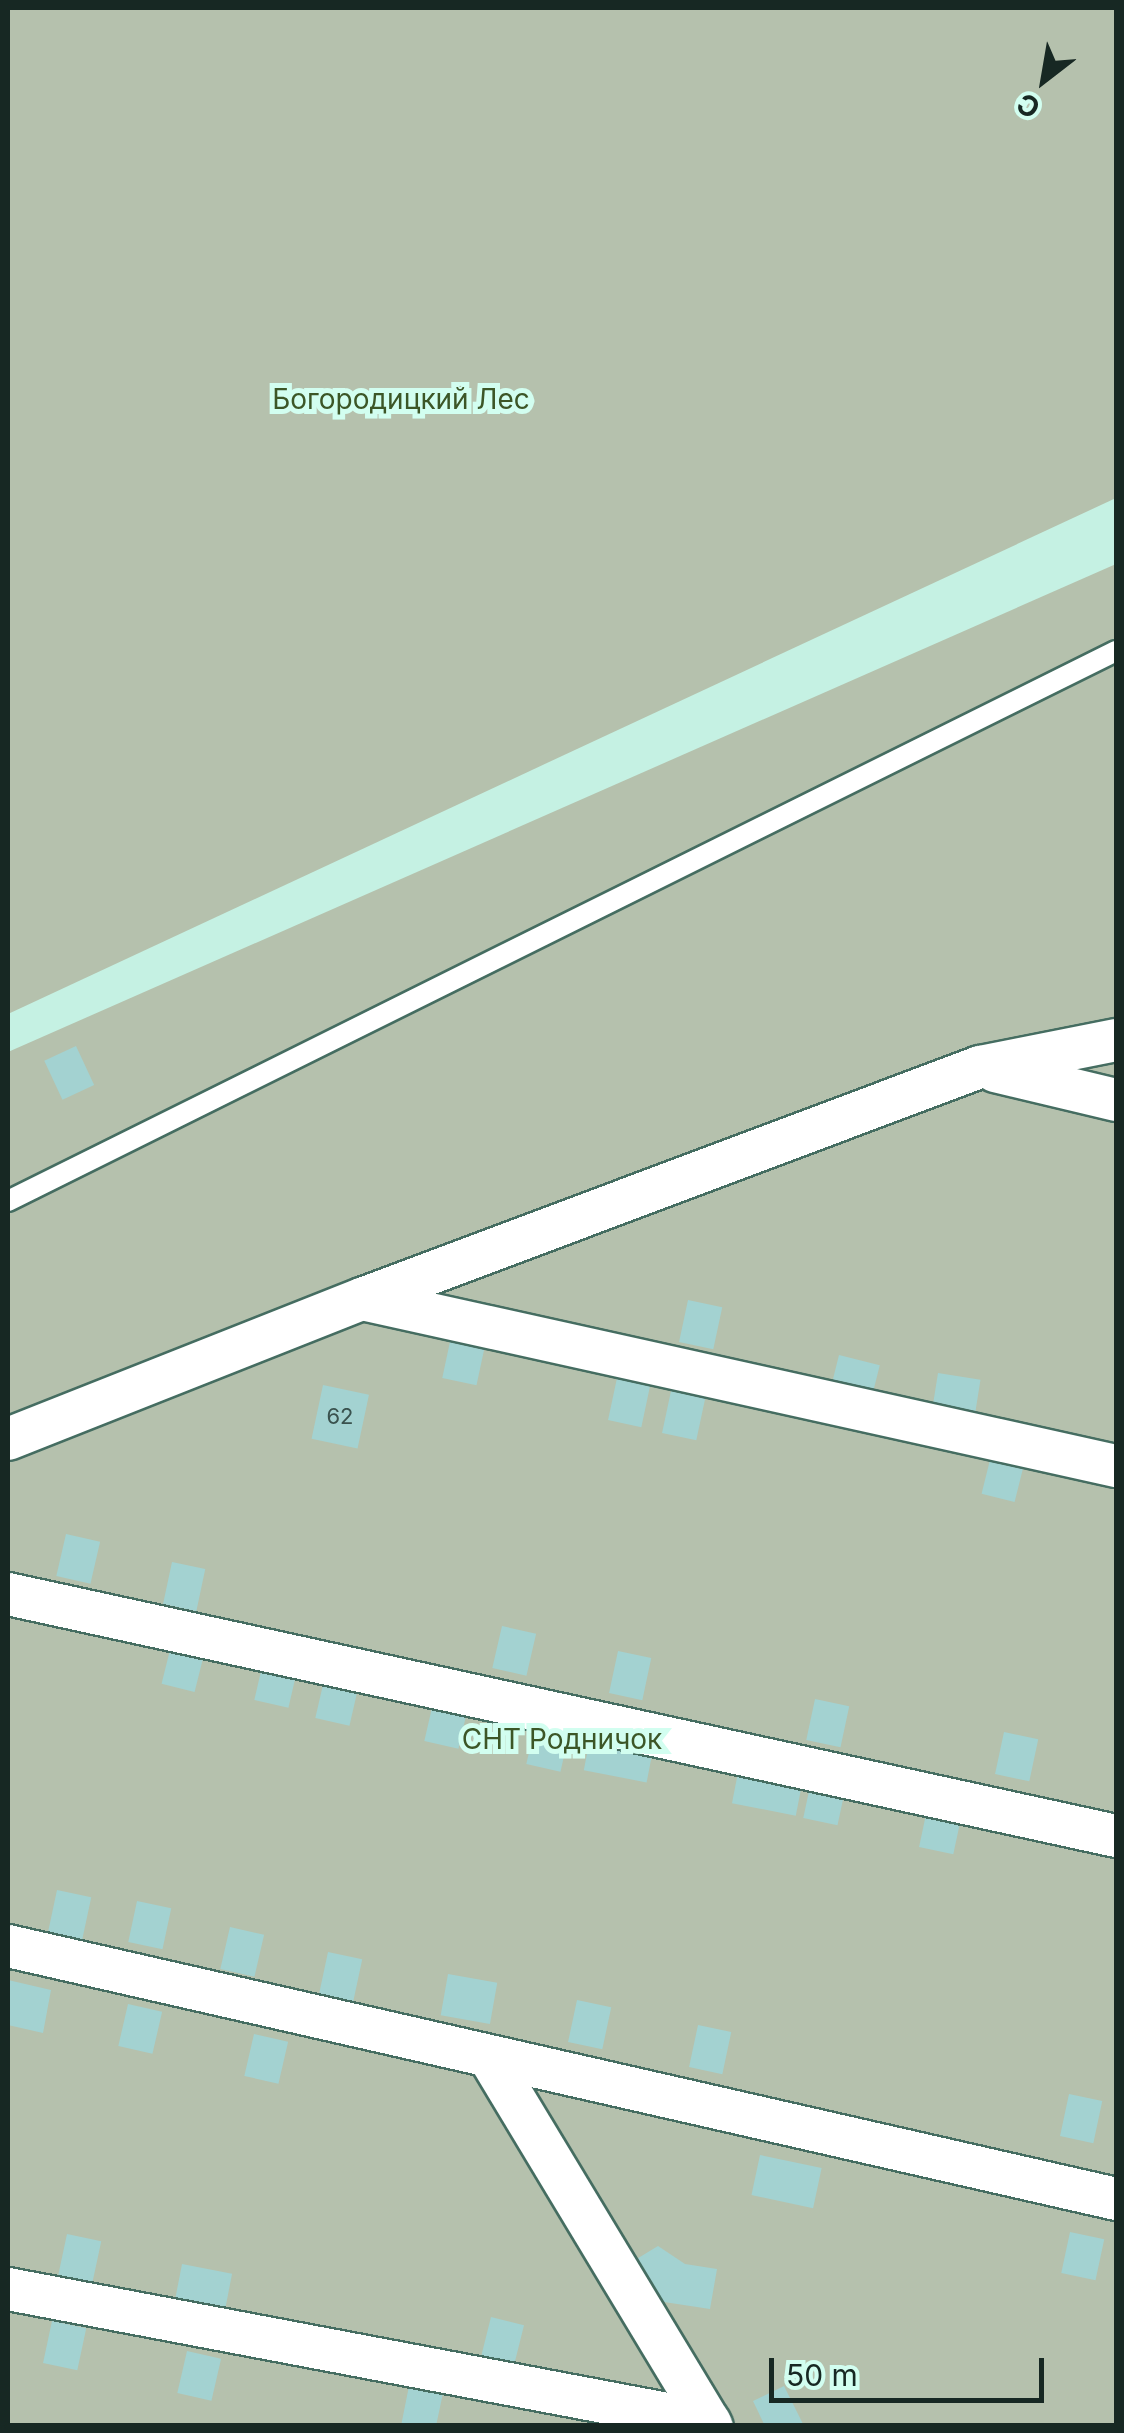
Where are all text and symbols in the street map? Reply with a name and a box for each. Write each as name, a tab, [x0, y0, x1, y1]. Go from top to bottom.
north arrow	[994, 30, 1094, 130]
text: С	[1011, 86, 1046, 126]
park label: Богородицкий Лес	[272, 382, 530, 416]
house number: 62	[326, 1404, 354, 1430]
park label: СНТ Родничок	[462, 1722, 662, 1756]
scale bar	[774, 2338, 1049, 2400]
text: 50 m	[786, 2357, 858, 2393]

